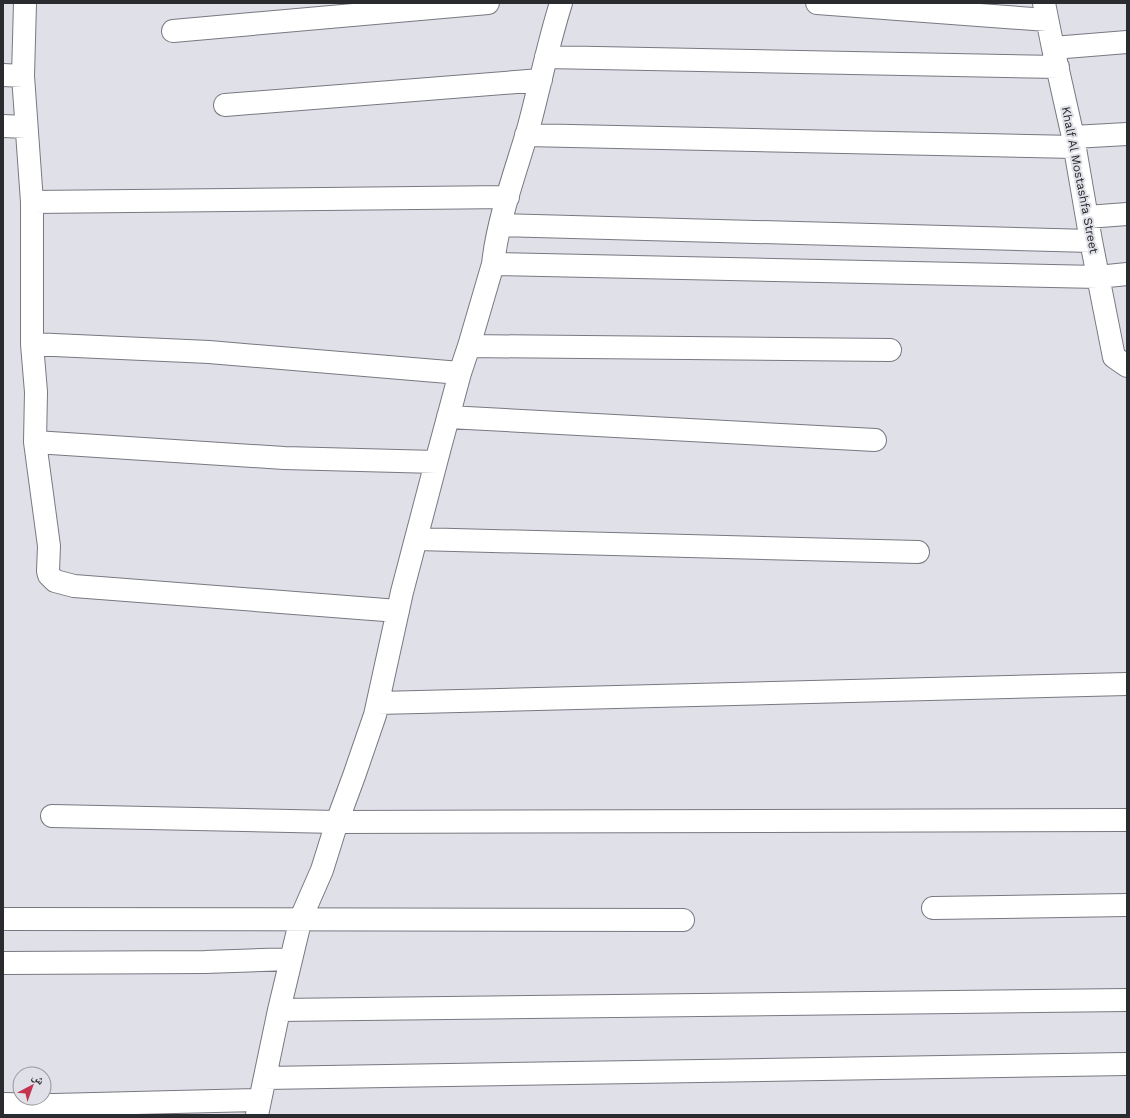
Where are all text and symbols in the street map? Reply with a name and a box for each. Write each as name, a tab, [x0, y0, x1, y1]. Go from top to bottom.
street label: Khalf Al Mostashfa Street	[1059, 105, 1101, 255]
north arrow	[12, 1066, 52, 1106]
text: ش	[29, 1070, 47, 1089]

